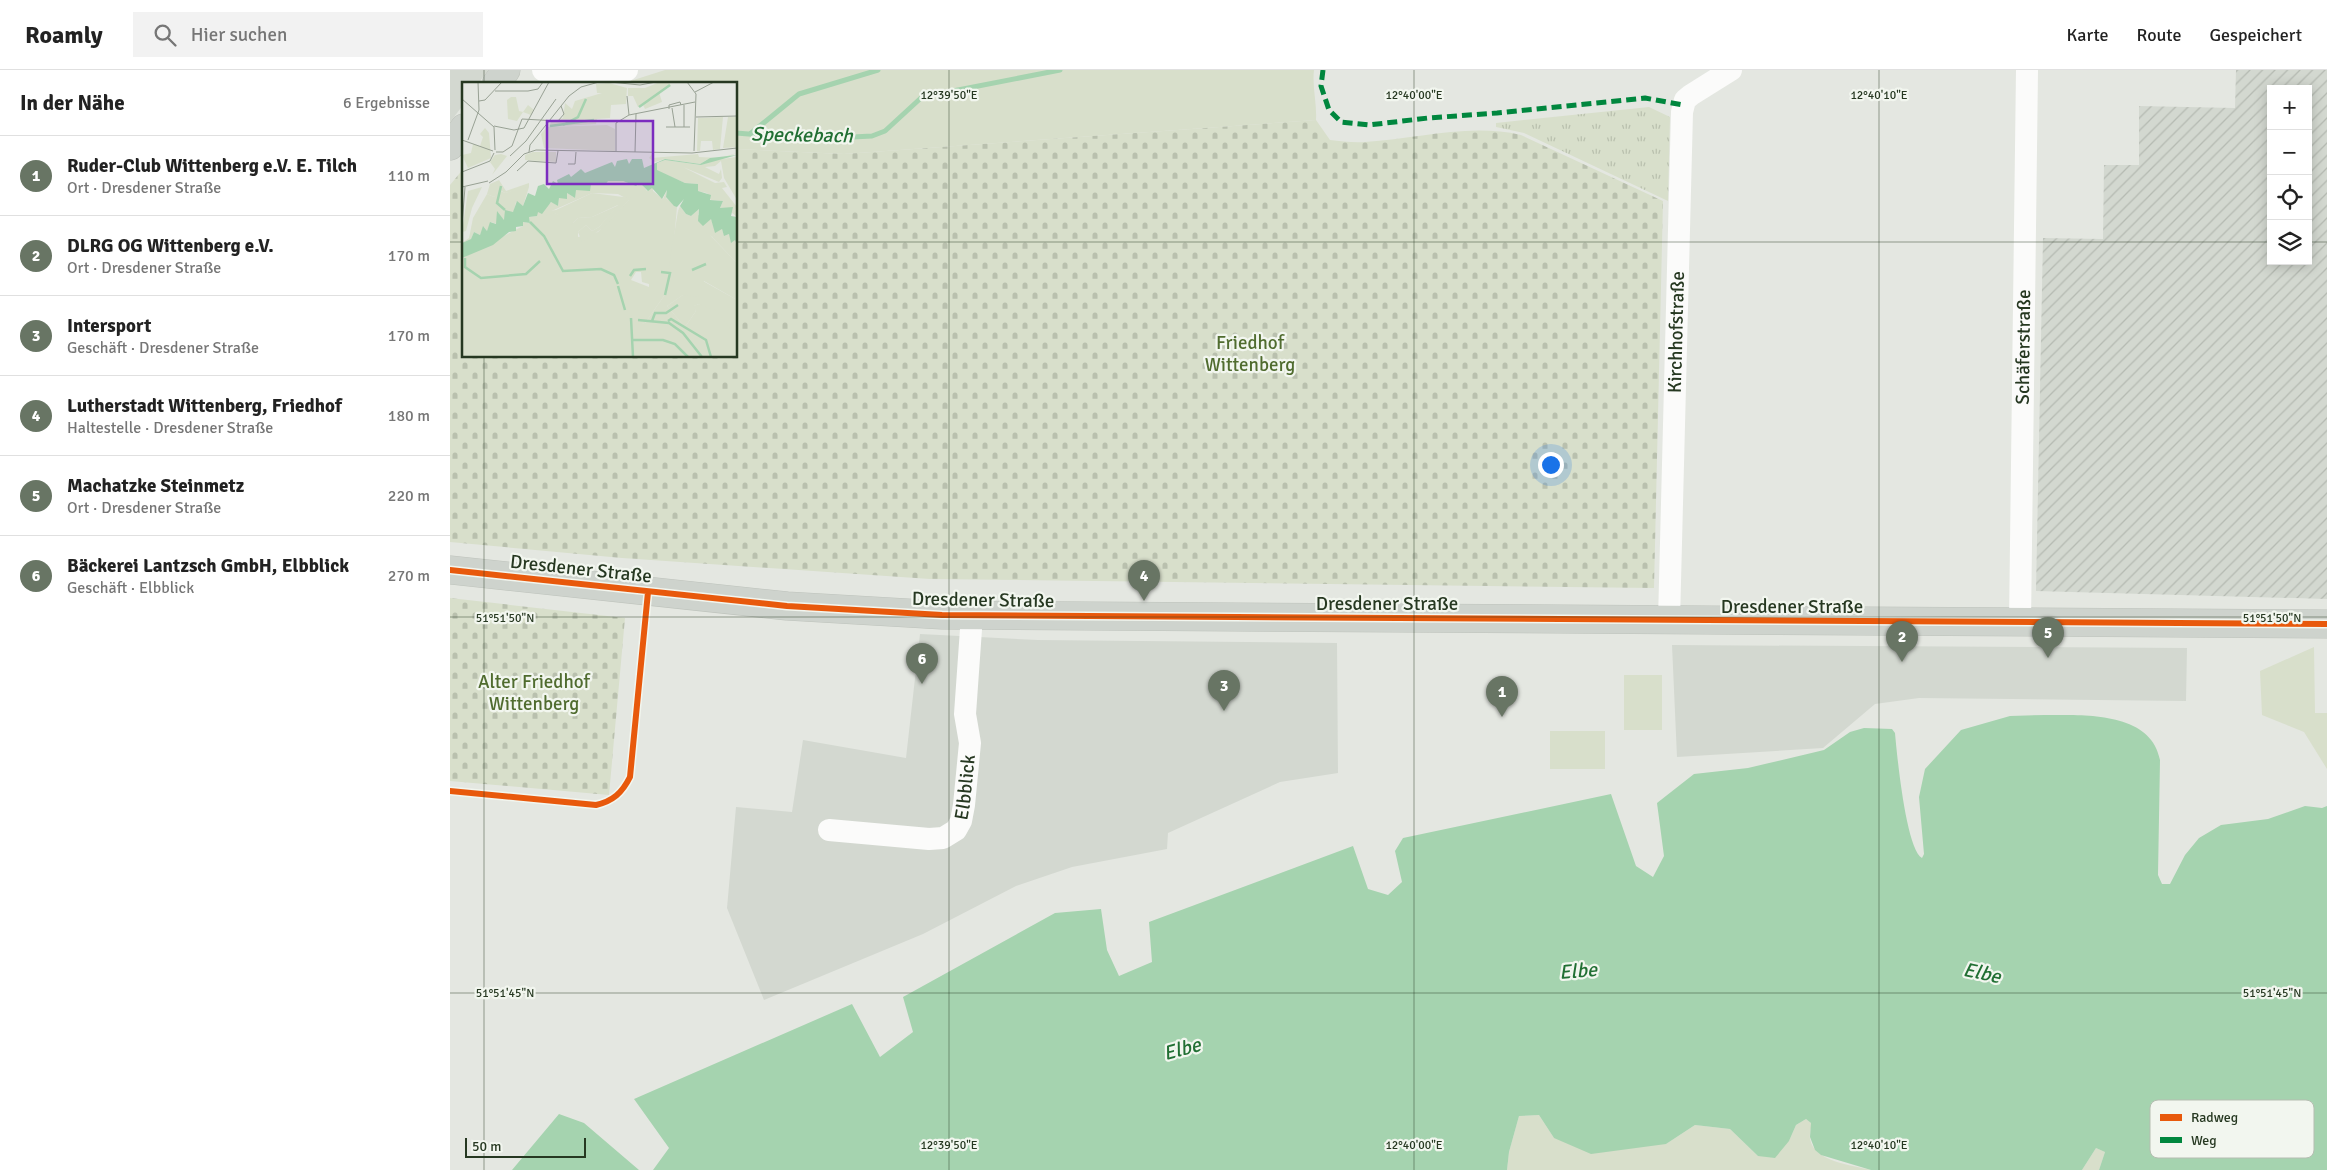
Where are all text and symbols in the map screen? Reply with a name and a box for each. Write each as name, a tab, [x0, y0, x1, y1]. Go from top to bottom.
search box	[133, 12, 483, 57]
text: Roamly	[25, 20, 103, 50]
icon: search	[151, 21, 179, 49]
text: Hier suchen	[191, 23, 287, 47]
text: Karte	[2067, 24, 2109, 46]
text: Route	[2137, 24, 2182, 46]
text: Gespeichert	[2210, 24, 2302, 46]
inset map	[462, 82, 738, 358]
map controls	[2267, 85, 2312, 265]
button: +	[2267, 85, 2312, 130]
text: 12°39'50"E	[920, 88, 978, 103]
text: 12°40'00"E	[1385, 88, 1443, 103]
text: 12°40'10"E	[1850, 88, 1908, 103]
text: In der Nähe	[20, 90, 125, 116]
text: 6 Ergebnisse	[343, 93, 430, 113]
water label: Speckebach	[751, 122, 854, 148]
button: −	[2267, 130, 2312, 175]
text: Ruder-Club Wittenberg e.V. E. Tilch	[67, 154, 357, 178]
text: 1	[32, 166, 40, 186]
text: 110 m	[388, 166, 430, 186]
button: locate	[2267, 175, 2312, 220]
text: Ort · Dresdener Straße	[67, 178, 221, 198]
button: layers	[2267, 220, 2312, 265]
text: DLRG OG Wittenberg e.V.	[67, 234, 274, 258]
text: 2	[32, 246, 40, 266]
text: 170 m	[388, 246, 430, 266]
text: Ort · Dresdener Straße	[67, 258, 221, 278]
street label: Kirchhofstraße	[1663, 271, 1690, 393]
street label: Schäferstraße	[2011, 289, 2036, 405]
text: Intersport	[67, 314, 151, 338]
text: 3	[32, 326, 40, 346]
text: 170 m	[388, 326, 430, 346]
park label: Friedhof Wittenberg	[1205, 331, 1295, 377]
text: Geschäft · Dresdener Straße	[67, 338, 259, 358]
text: Lutherstadt Wittenberg, Friedhof	[67, 394, 342, 418]
text: 4	[32, 406, 40, 426]
text: 180 m	[388, 406, 430, 426]
text: Haltestelle · Dresdener Straße	[67, 418, 273, 438]
your location	[1538, 452, 1564, 478]
text: Machatzke Steinmetz	[67, 474, 244, 498]
text: 5	[32, 486, 40, 506]
text: 220 m	[388, 486, 430, 506]
text: Ort · Dresdener Straße	[67, 498, 221, 518]
street label: Dresdener Straße	[509, 550, 653, 588]
text: Bäckerei Lantzsch GmbH, Elbblick	[67, 554, 349, 578]
pin: 4	[1128, 560, 1160, 601]
text: 6	[32, 566, 40, 586]
text: 270 m	[388, 566, 430, 586]
text: Geschäft · Elbblick	[67, 578, 194, 598]
street label: Dresdener Straße	[912, 587, 1054, 613]
street label: Dresdener Straße	[1316, 592, 1458, 616]
street label: Dresdener Straße	[1721, 595, 1863, 619]
text: 51°51'50"N	[476, 611, 534, 626]
text: 51°51'50"N	[2243, 611, 2301, 626]
pin: 5	[2032, 617, 2064, 658]
pin: 2	[1886, 621, 1918, 662]
pin: 6	[906, 643, 938, 684]
park label: Alter Friedhof Wittenberg	[478, 670, 592, 716]
pin: 3	[1208, 670, 1240, 711]
pin: 1	[1486, 676, 1518, 717]
street label: Elbblick	[949, 753, 981, 822]
water label: Elbe	[1558, 957, 1599, 985]
water label: Elbe	[1961, 957, 2004, 989]
text: 51°51'45"N	[476, 986, 534, 1001]
text: 51°51'45"N	[2243, 986, 2301, 1001]
water label: Elbe	[1161, 1032, 1204, 1066]
legend	[2150, 1100, 2314, 1158]
text: Radweg	[2191, 1109, 2238, 1126]
text: Weg	[2191, 1132, 2217, 1149]
scale bar	[465, 1135, 586, 1158]
text: 50 m	[472, 1138, 501, 1155]
text: 12°39'50"E	[920, 1138, 978, 1153]
text: 12°40'00"E	[1385, 1138, 1443, 1153]
text: 12°40'10"E	[1850, 1138, 1908, 1153]

